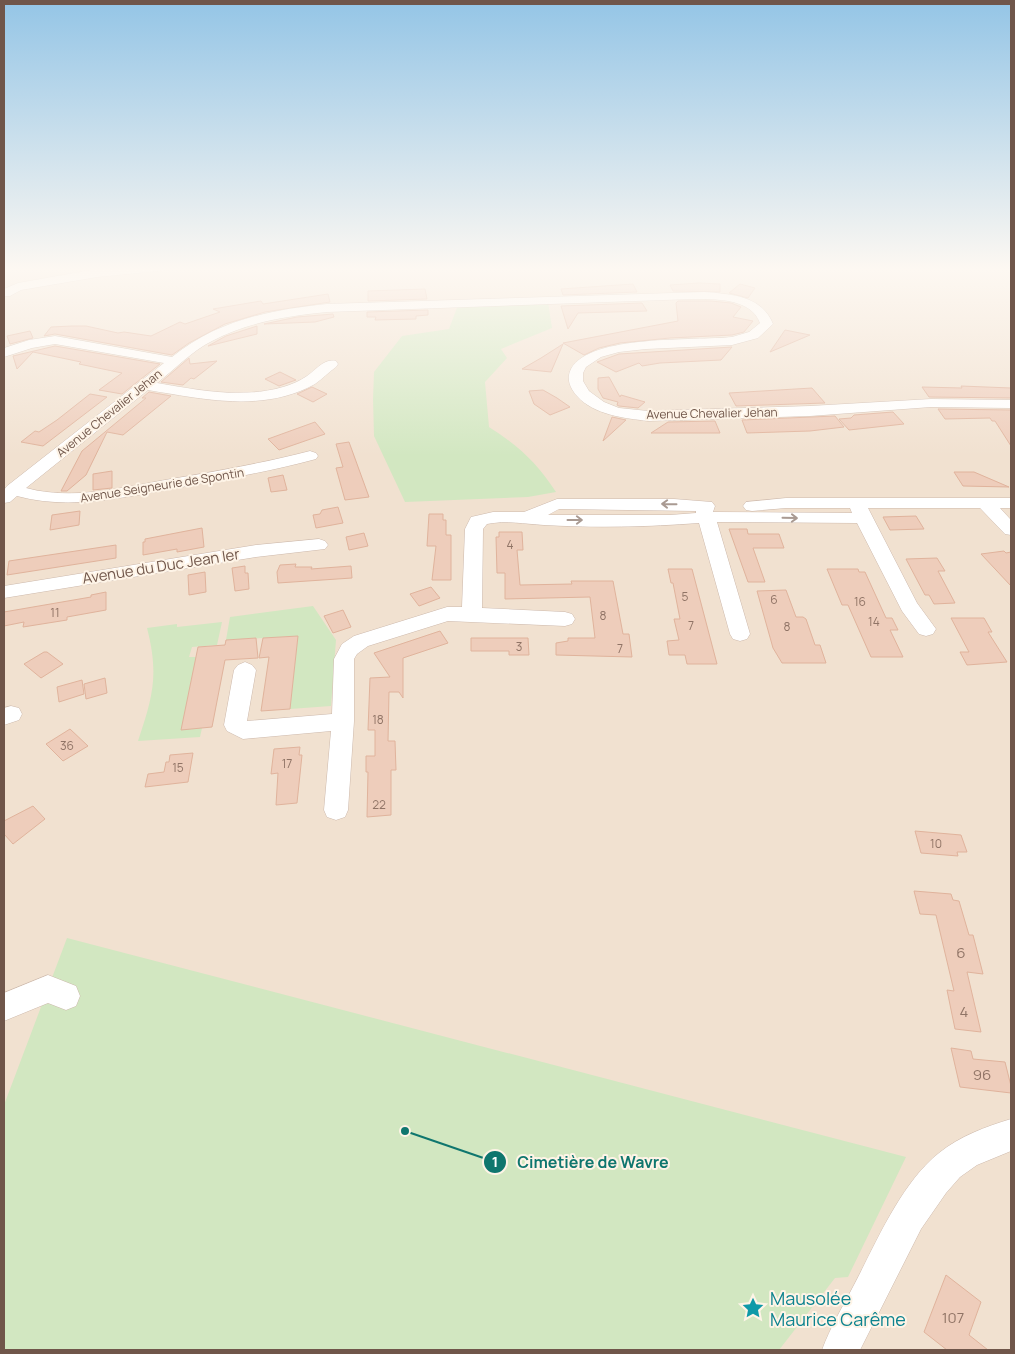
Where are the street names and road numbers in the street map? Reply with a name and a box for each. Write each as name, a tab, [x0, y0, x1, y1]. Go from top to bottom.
street label: Avenue Chevalier Jehan	[53, 365, 165, 461]
street label: Avenue Chevalier Jehan	[646, 403, 778, 423]
street label: Avenue Seigneurie de Spontin	[79, 464, 245, 506]
street label: Avenue du Duc Jean Ier	[81, 543, 242, 589]

